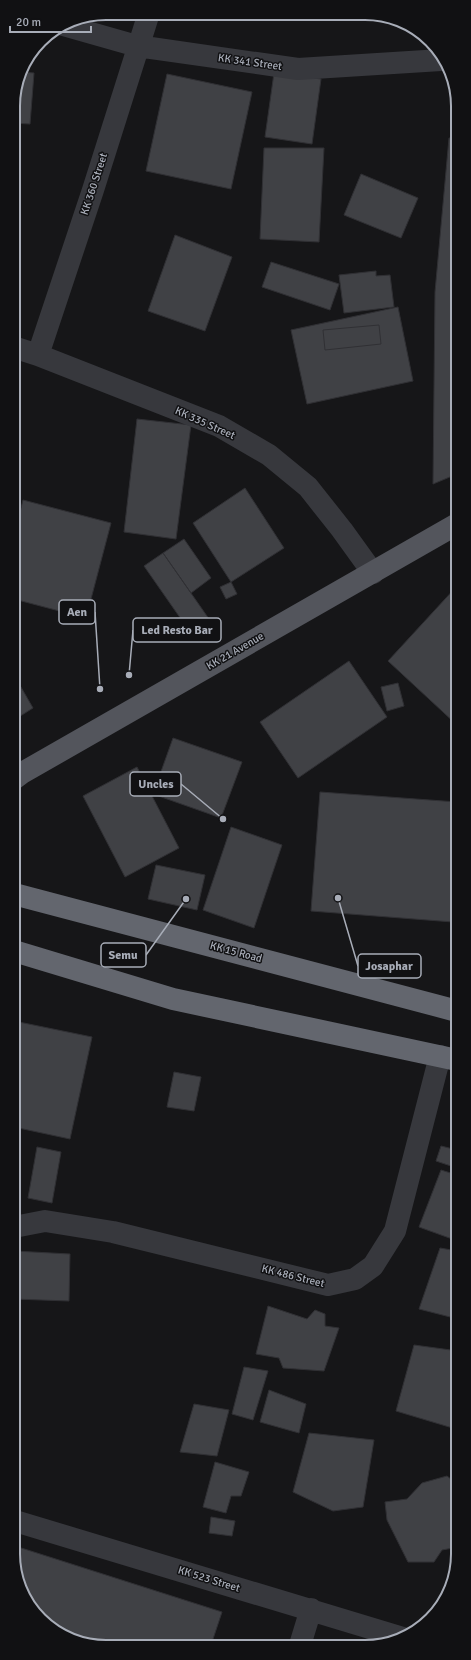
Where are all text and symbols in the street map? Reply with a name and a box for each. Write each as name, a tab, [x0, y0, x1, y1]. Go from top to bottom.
scale bar	[10, 8, 91, 34]
text: 20 m	[16, 15, 41, 30]
street label: KK 341 Street	[217, 51, 283, 73]
street label: KK 360 Street	[78, 151, 110, 217]
street label: KK 335 Street	[173, 404, 237, 442]
callout: Aen	[59, 600, 95, 624]
text: Aen	[67, 605, 87, 620]
callout: Led Resto Bar	[133, 618, 221, 642]
text: Led Resto Bar	[141, 623, 213, 638]
street label: KK 21 Avenue	[204, 629, 266, 673]
callout: Uncles	[130, 772, 181, 796]
text: Uncles	[138, 777, 174, 792]
street label: KK 15 Road	[209, 939, 264, 965]
callout: Semu	[101, 943, 146, 967]
text: Semu	[109, 948, 138, 963]
callout: Josaphar	[358, 954, 421, 978]
text: Josaphar	[365, 959, 413, 974]
street label: KK 486 Street	[260, 1262, 326, 1290]
street label: KK 523 Street	[176, 1563, 242, 1595]

